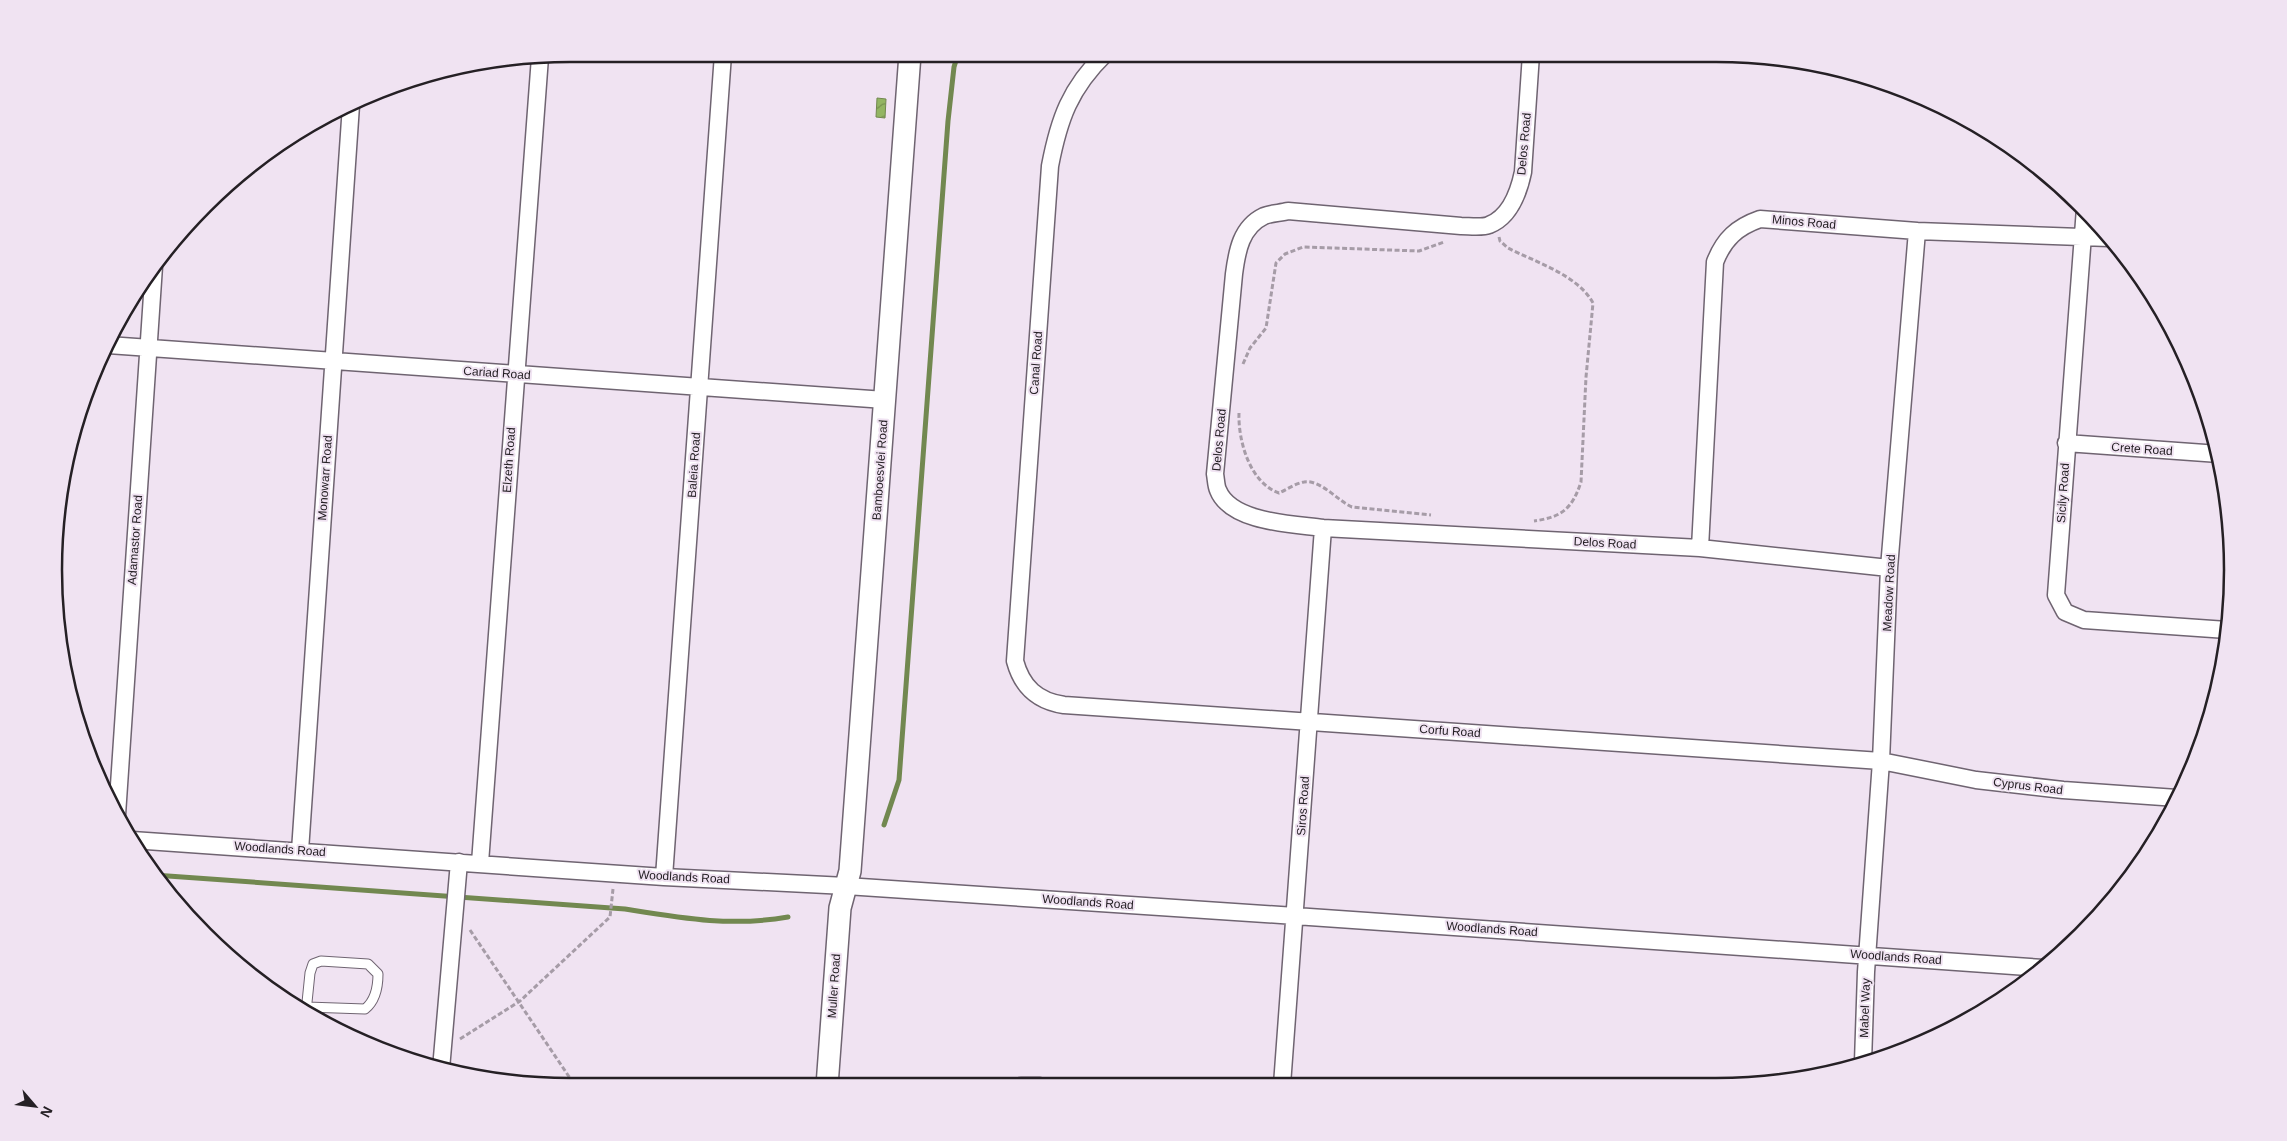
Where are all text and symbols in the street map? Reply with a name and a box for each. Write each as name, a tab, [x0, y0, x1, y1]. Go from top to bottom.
street label: Delos Road	[1514, 112, 1534, 176]
street label: Minos Road	[1771, 212, 1837, 232]
street label: Canal Road	[1027, 331, 1045, 395]
street label: Cariad Road	[463, 364, 531, 382]
street label: Delos Road	[1209, 408, 1229, 472]
street label: Bamboesvlei Road	[870, 419, 890, 521]
street label: Elzeth Road	[500, 427, 518, 493]
street label: Baleia Road	[685, 432, 703, 498]
street label: Monowarr Road	[315, 435, 335, 521]
street label: Crete Road	[2111, 440, 2173, 458]
street label: Sicily Road	[2054, 463, 2072, 523]
street label: Adamastor Road	[125, 495, 145, 585]
street label: Delos Road	[1573, 534, 1637, 552]
street label: Meadow Road	[1880, 554, 1898, 632]
street label: Corfu Road	[1419, 722, 1481, 740]
street label: Cyprus Road	[1992, 775, 2064, 797]
street label: Siros Road	[1294, 776, 1312, 836]
street label: Woodlands Road	[234, 839, 326, 859]
street label: Woodlands Road	[638, 868, 730, 886]
street label: Woodlands Road	[1042, 892, 1134, 912]
street label: Woodlands Road	[1446, 919, 1538, 939]
street label: Woodlands Road	[1850, 947, 1942, 967]
street label: Muller Road	[825, 953, 843, 1019]
street label: Mabel Way	[1857, 978, 1873, 1038]
north arrow	[10, 1081, 60, 1131]
text: N	[37, 1104, 56, 1120]

